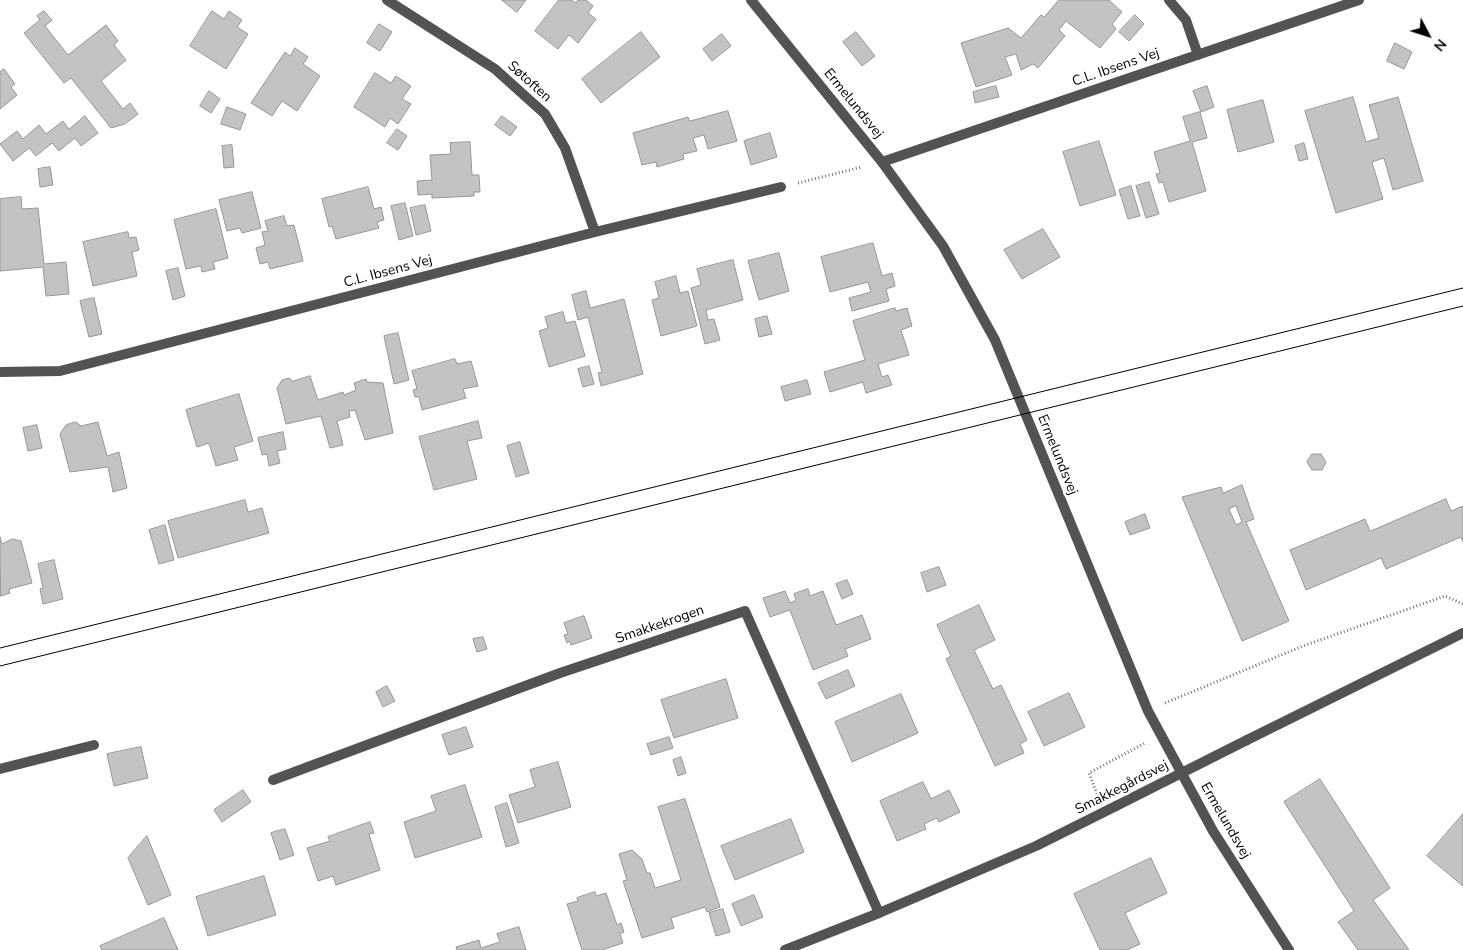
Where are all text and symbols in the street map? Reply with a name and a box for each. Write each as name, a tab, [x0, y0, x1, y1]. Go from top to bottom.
north arrow	[1403, 10, 1453, 60]
text: N	[1429, 35, 1451, 55]
street label: C.L. Ibsens Vej	[1070, 45, 1162, 91]
street label: Søtoften	[504, 58, 554, 106]
street label: Ermelundsvej	[820, 66, 886, 142]
street label: C.L. Ibsens Vej	[342, 252, 434, 292]
street label: Ermelundsvej	[1033, 412, 1081, 498]
street label: Smakkekrogen	[613, 602, 707, 648]
street label: Smakkegårdsvej	[1073, 757, 1171, 819]
street label: Ermelundsvej	[1196, 780, 1254, 862]

